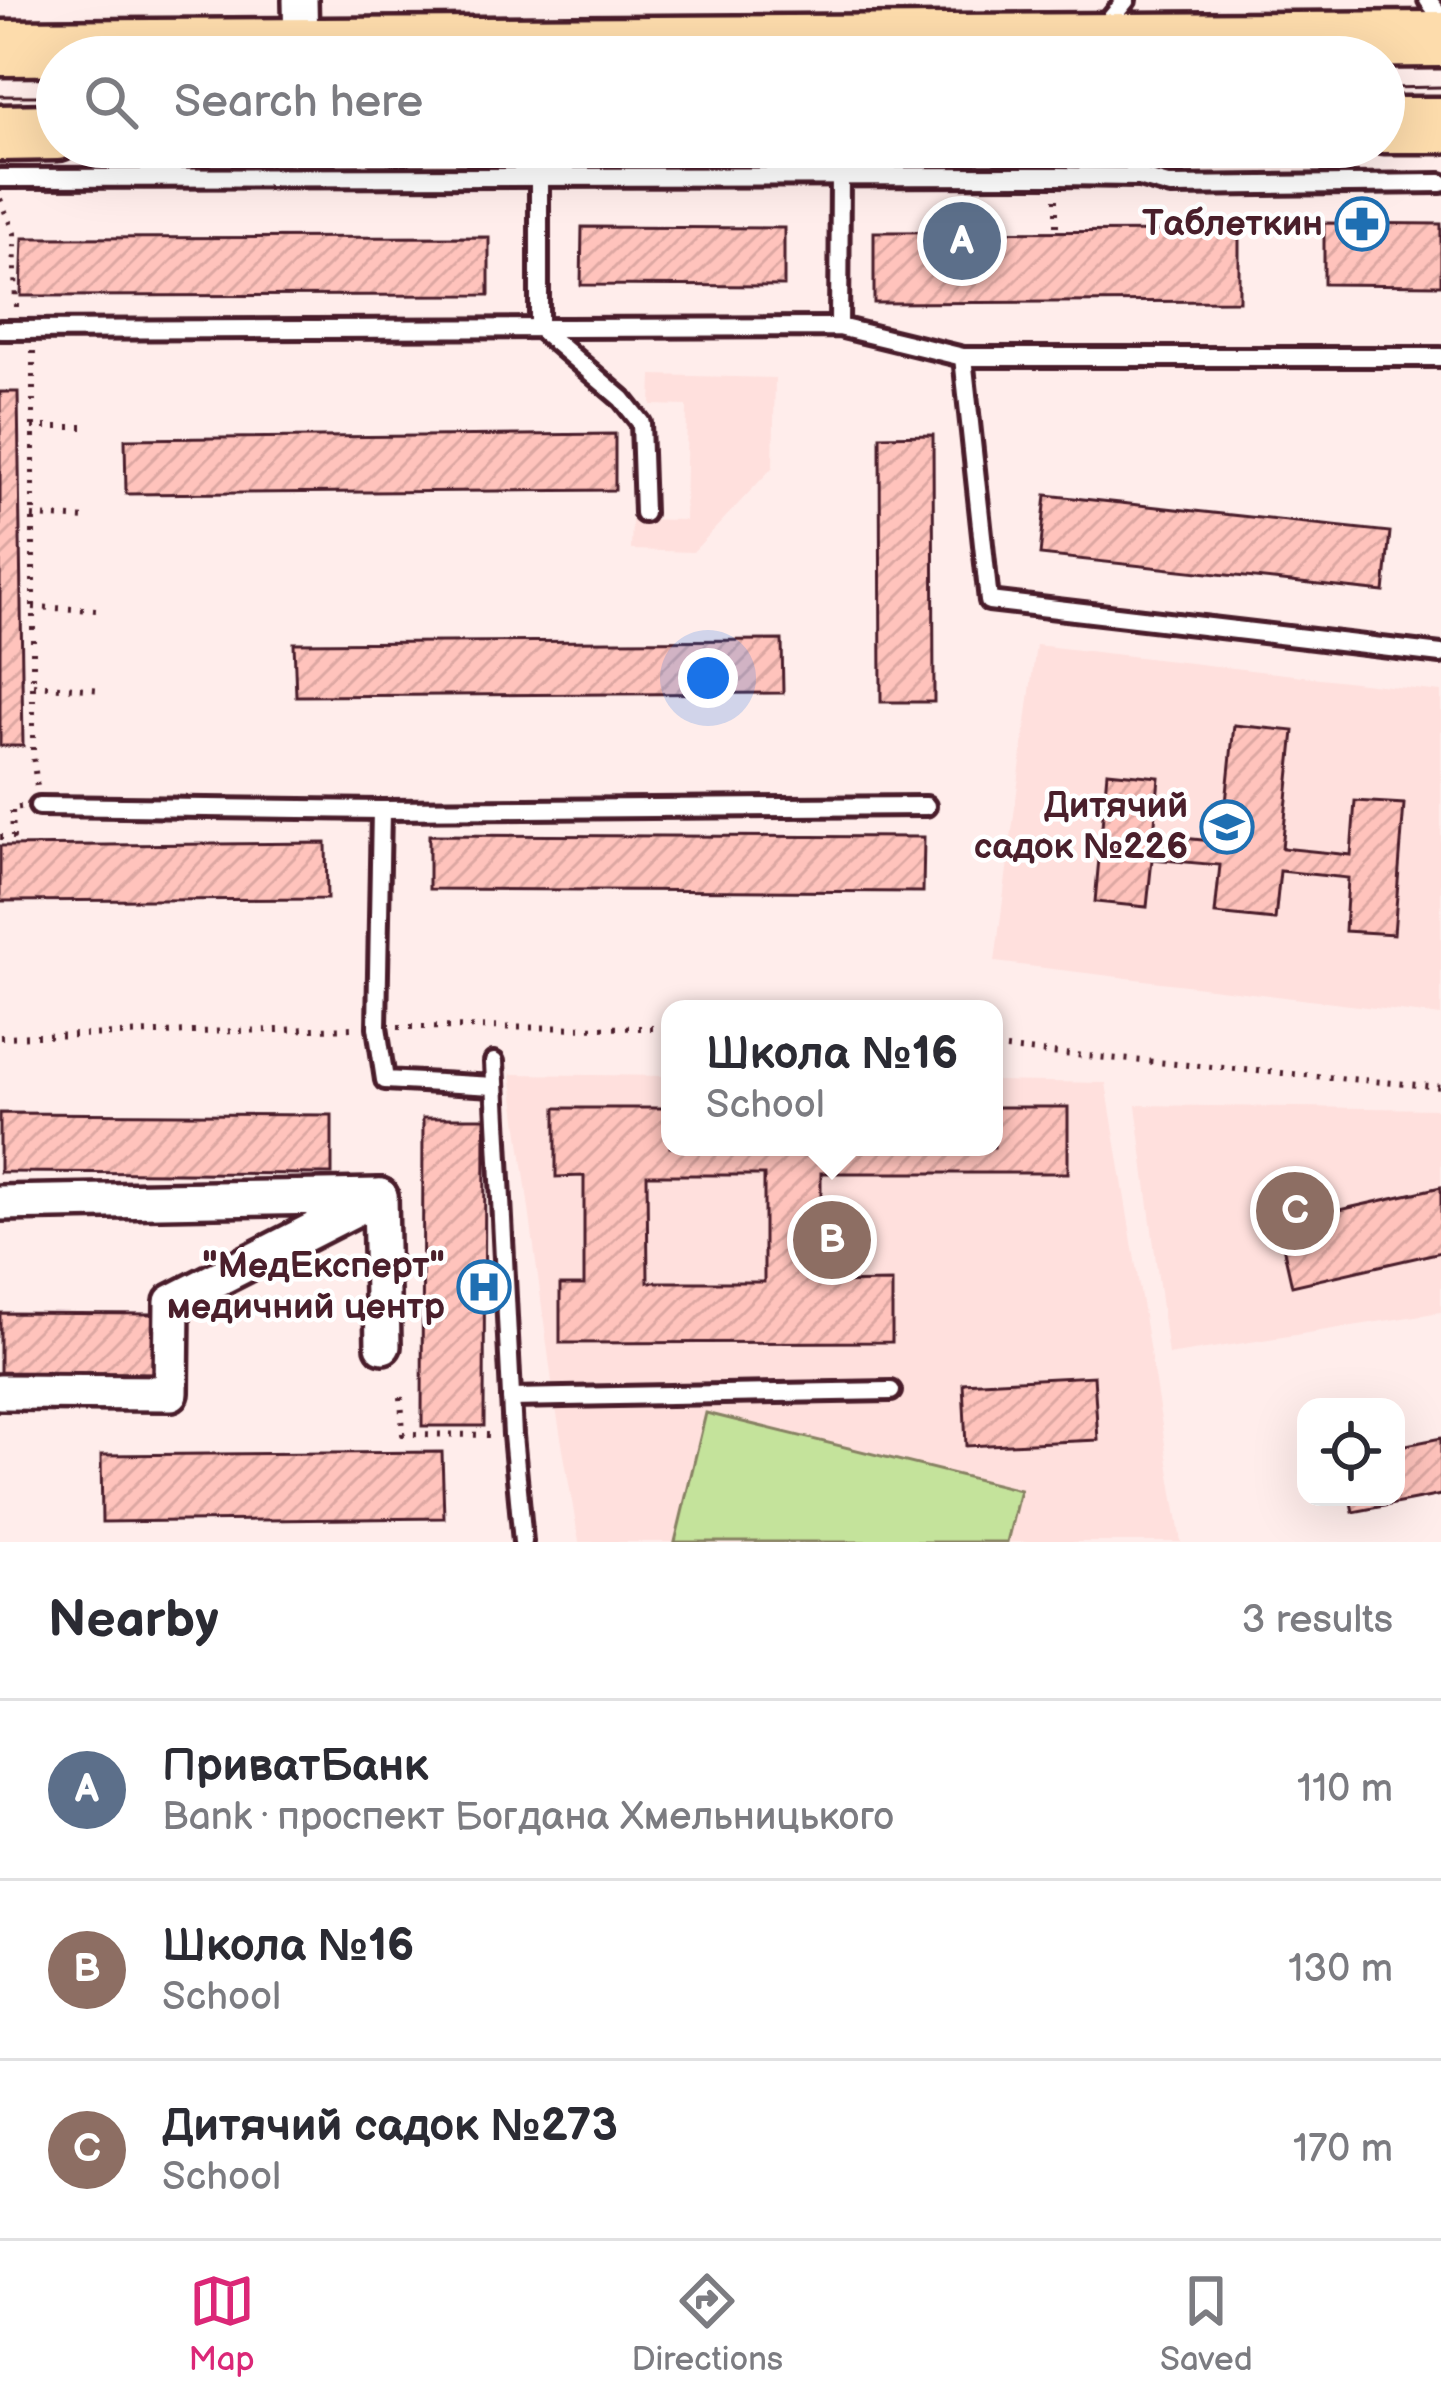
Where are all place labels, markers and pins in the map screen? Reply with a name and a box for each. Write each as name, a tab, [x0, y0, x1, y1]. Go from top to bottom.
pin: A	[923, 196, 1001, 286]
pharmacy icon: Таблеткин	[1334, 196, 1390, 252]
place label: Таблеткин	[1142, 203, 1323, 246]
place label: Дитячий садок №226	[974, 785, 1188, 869]
school or university icon: Дитячий садок №226	[1199, 799, 1255, 855]
pin: C	[1256, 1166, 1334, 1256]
pin: B	[793, 1195, 871, 1285]
place label: "МедЕксперт" медичний центр	[167, 1245, 445, 1329]
hospital icon: "МедЕксперт" медичний центр	[456, 1259, 512, 1315]

